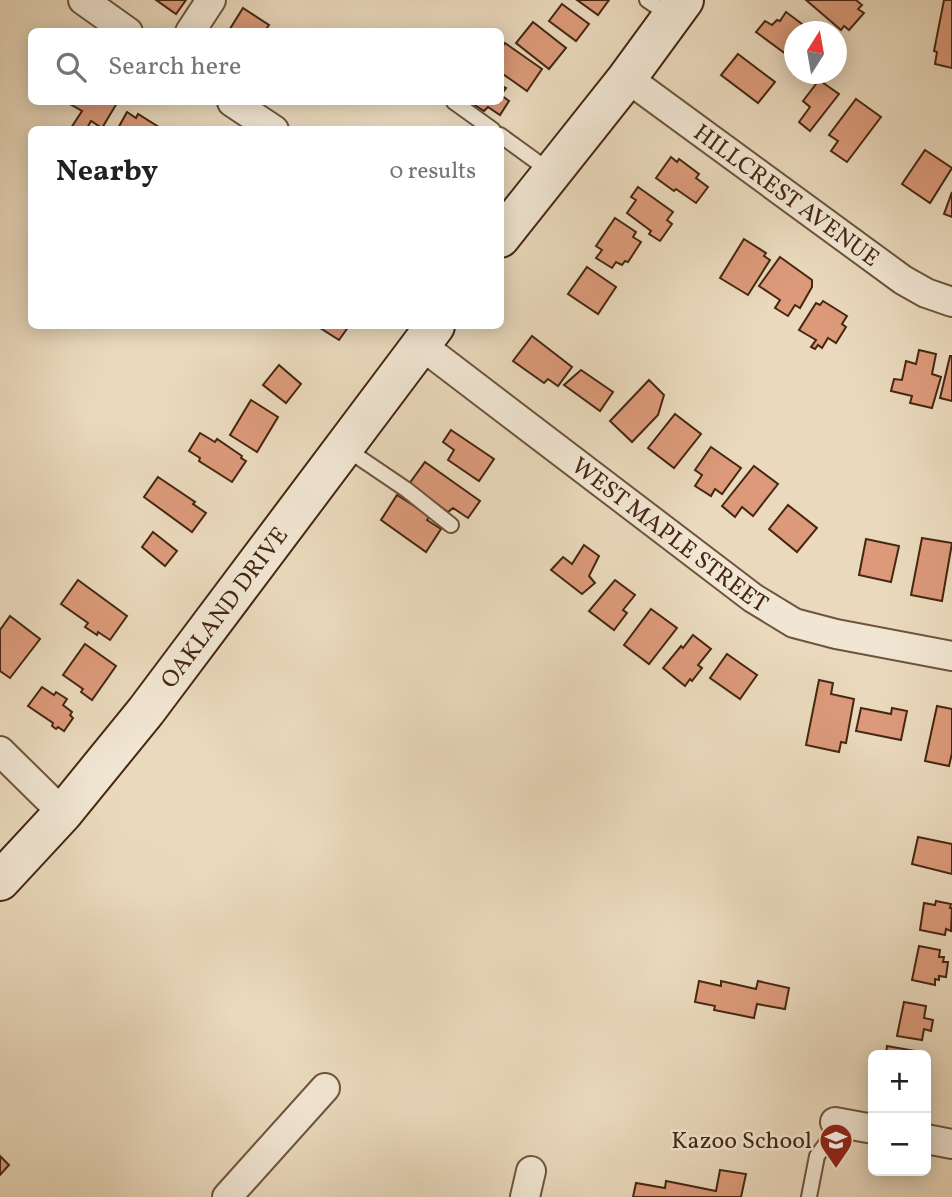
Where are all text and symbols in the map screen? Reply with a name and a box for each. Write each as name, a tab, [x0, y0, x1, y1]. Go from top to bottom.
north arrow	[784, 21, 847, 84]
search box	[28, 28, 504, 105]
icon: search	[52, 48, 90, 86]
text: Search here	[108, 49, 241, 85]
street label: HILLCREST AVENUE	[686, 117, 886, 276]
text: Nearby	[56, 151, 158, 193]
text: 0 results	[389, 156, 476, 188]
street label: WEST MAPLE STREET	[563, 450, 774, 622]
street label: OAKLAND DRIVE	[154, 521, 297, 696]
map controls	[868, 1050, 931, 1176]
button: +	[868, 1050, 931, 1113]
button: −	[868, 1113, 931, 1176]
school or university icon: Kazoo School	[817, 1121, 855, 1170]
place label: Kazoo School	[671, 1125, 812, 1159]

